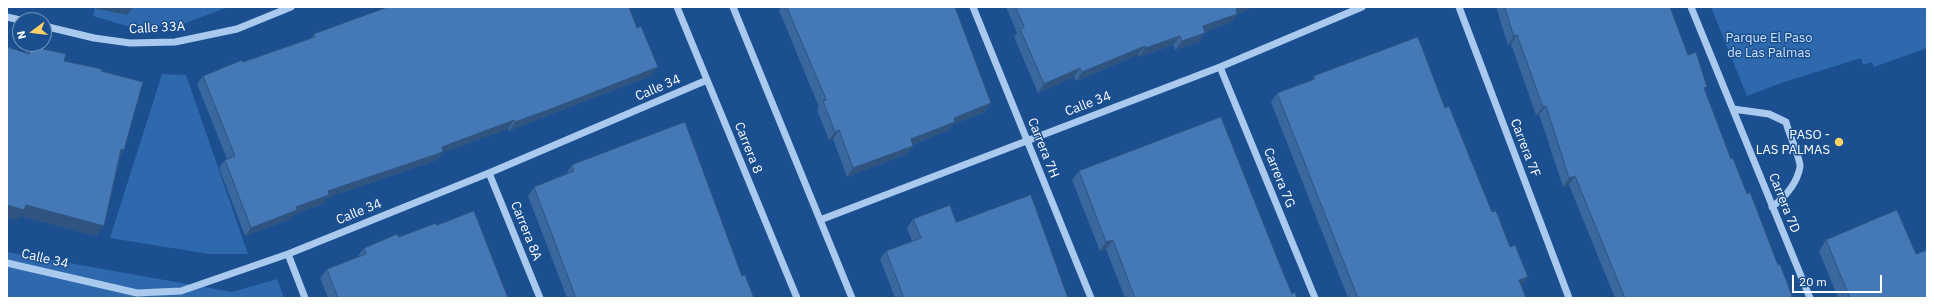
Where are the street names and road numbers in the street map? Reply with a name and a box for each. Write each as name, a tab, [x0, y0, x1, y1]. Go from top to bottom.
street label: Calle 33A	[129, 19, 185, 37]
street label: Calle 34	[633, 71, 683, 105]
street label: Calle 34	[1063, 88, 1113, 120]
street label: Carrera 7H	[1024, 116, 1062, 180]
street label: Carrera 7F	[1507, 117, 1543, 179]
street label: Carrera 8	[731, 120, 765, 176]
street label: Carrera 7G	[1260, 146, 1298, 210]
street label: Carrera 7D	[1765, 171, 1803, 235]
street label: Calle 34	[334, 196, 384, 228]
street label: Carrera 8A	[507, 199, 545, 263]
street label: Calle 34	[20, 246, 70, 272]

